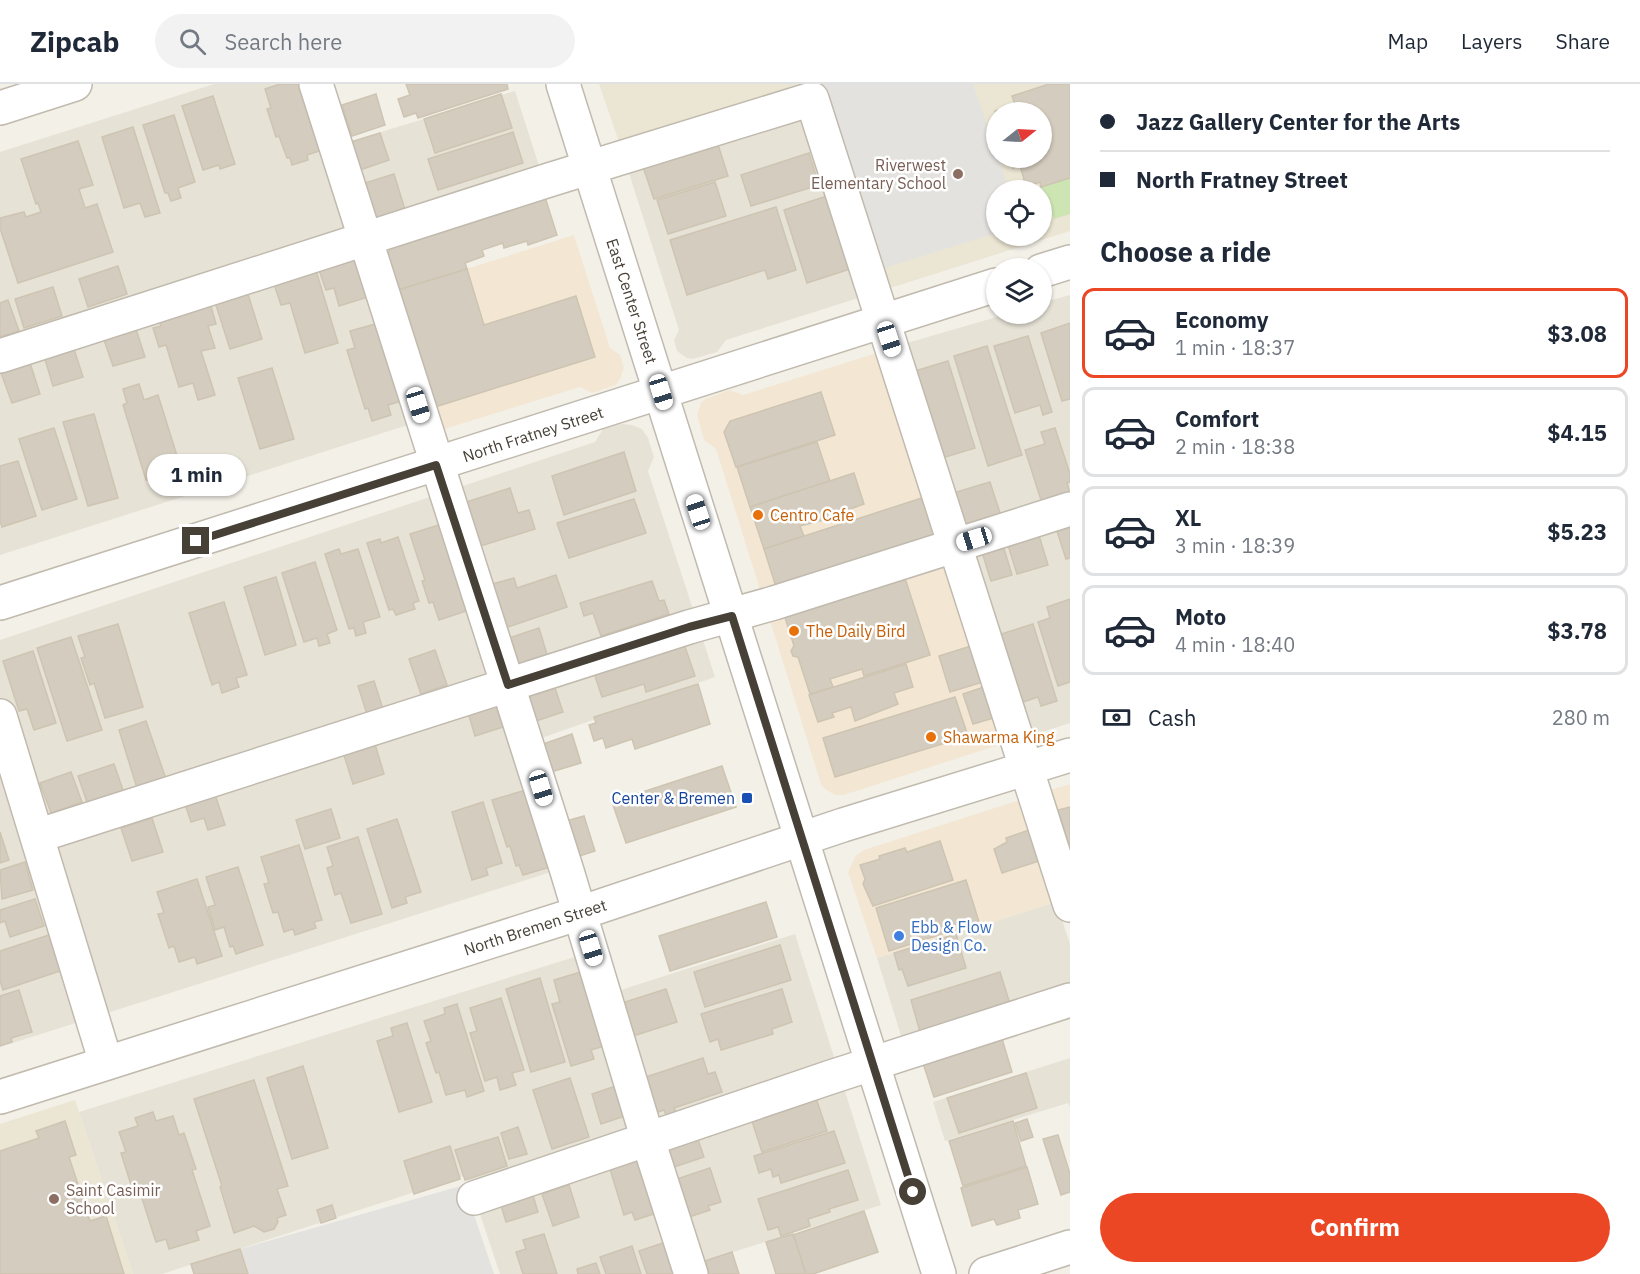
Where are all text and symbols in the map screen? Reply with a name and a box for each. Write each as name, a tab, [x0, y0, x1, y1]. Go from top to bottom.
search box	[155, 14, 575, 68]
text: Zipcab	[30, 23, 119, 60]
icon: search	[176, 25, 209, 58]
text: Search here	[224, 27, 342, 56]
text: Map	[1388, 27, 1428, 55]
text: Layers	[1461, 27, 1523, 55]
text: Share	[1556, 27, 1610, 55]
north arrow	[986, 102, 1052, 168]
map controls	[986, 102, 1052, 324]
text: Jazz Gallery Center for the Arts	[1136, 107, 1460, 136]
place label: Riverwest Elementary School	[811, 155, 946, 193]
text: North Fratney Street	[1136, 165, 1348, 194]
marker: Riverwest Elementary School	[951, 167, 965, 181]
button: locate	[986, 180, 1052, 246]
text: Choose a ride	[1100, 234, 1271, 269]
street label: East Center Street	[602, 236, 662, 366]
button: layers	[986, 258, 1052, 324]
text: Economy	[1175, 305, 1269, 334]
icon: car	[1103, 306, 1157, 360]
car	[875, 319, 903, 359]
text: $3.08	[1547, 319, 1607, 348]
text: 1 min · 18:37	[1175, 334, 1295, 361]
car	[647, 372, 675, 412]
car	[404, 385, 432, 425]
street label: North Fratney Street	[460, 402, 606, 466]
text: Comfort	[1175, 404, 1259, 433]
icon: car	[1103, 405, 1157, 459]
text: $4.15	[1547, 418, 1607, 447]
text: 2 min · 18:38	[1175, 433, 1295, 460]
callout: 1 min	[146, 454, 246, 496]
text: 1 min	[170, 461, 223, 488]
car	[684, 492, 712, 532]
text: XL	[1175, 503, 1201, 532]
icon: car	[1103, 504, 1157, 558]
place label: Centro Cafe	[770, 505, 855, 525]
marker: Centro Cafe	[751, 508, 765, 522]
text: $5.23	[1547, 517, 1607, 546]
car	[954, 525, 994, 553]
route end	[182, 527, 209, 554]
text: 3 min · 18:39	[1175, 532, 1295, 559]
text: Moto	[1175, 602, 1226, 631]
icon: car	[1103, 603, 1157, 657]
text: $3.78	[1547, 616, 1607, 645]
place label: The Daily Bird	[806, 621, 906, 641]
marker: The Daily Bird	[787, 624, 801, 638]
text: 4 min · 18:40	[1175, 631, 1295, 658]
icon: cash	[1100, 701, 1133, 734]
text: Cash	[1148, 703, 1197, 732]
text: 280 m	[1552, 704, 1610, 731]
place label: Shawarma King	[943, 727, 1055, 747]
marker: Shawarma King	[924, 730, 938, 744]
car	[527, 768, 555, 808]
place label: Center & Bremen	[611, 788, 735, 808]
marker: Center & Bremen	[740, 791, 754, 805]
street label: North Bremen Street	[461, 894, 609, 960]
place label: Ebb & Flow Design Co.	[911, 917, 992, 955]
car	[577, 928, 605, 968]
marker: Ebb & Flow Design Co.	[892, 929, 906, 943]
route start	[899, 1178, 926, 1205]
place label: Saint Casimir School	[66, 1180, 161, 1218]
marker: Saint Casimir School	[47, 1192, 61, 1206]
button: Confirm	[1100, 1193, 1610, 1262]

